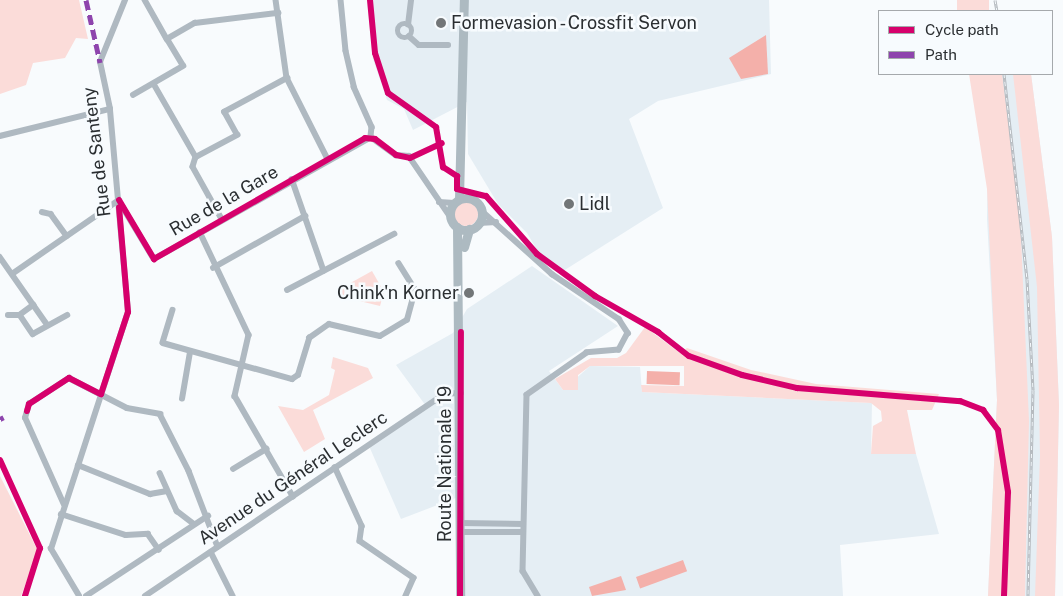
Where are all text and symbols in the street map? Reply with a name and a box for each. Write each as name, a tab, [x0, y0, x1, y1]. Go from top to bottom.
legend	[878, 10, 1053, 75]
place label: Formevasion - Crossfit Servon	[451, 12, 702, 34]
marker: Formevasion - Crossfit Servon	[435, 17, 447, 29]
text: Cycle path	[925, 21, 999, 38]
text: Path	[925, 46, 957, 63]
street label: Rue de Santeny	[78, 86, 116, 218]
street label: Rue de la Gare	[166, 161, 282, 241]
place label: Lidl	[579, 193, 610, 215]
marker: Lidl	[563, 198, 575, 210]
place label: Chink'n Korner	[337, 282, 459, 304]
marker: Chink'n Korner	[463, 287, 475, 299]
street label: Route Nationale 19	[434, 386, 456, 542]
street label: Avenue du Général Leclerc	[194, 406, 392, 550]

